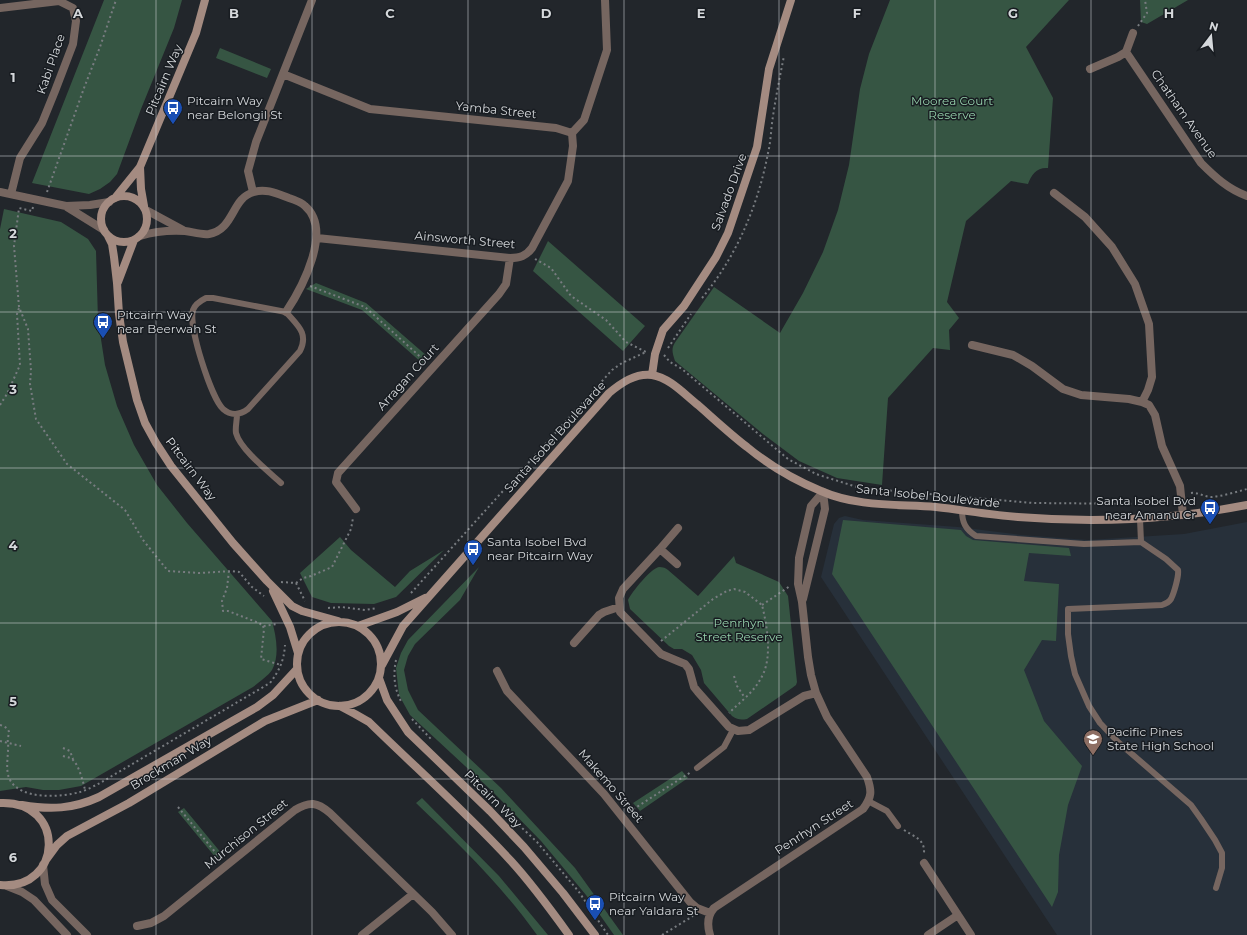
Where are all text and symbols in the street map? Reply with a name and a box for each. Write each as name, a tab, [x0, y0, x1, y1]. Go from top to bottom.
text: A	[72, 5, 84, 21]
text: B	[229, 5, 239, 21]
text: C	[385, 5, 395, 21]
text: D	[541, 5, 552, 21]
text: E	[697, 5, 706, 21]
text: F	[853, 5, 861, 21]
text: G	[1008, 5, 1018, 21]
text: H	[1164, 5, 1174, 21]
north arrow	[1191, 16, 1231, 56]
text: N	[1208, 18, 1220, 34]
street label: Kabi Place	[33, 32, 68, 96]
street label: Pitcairn Way	[142, 42, 185, 117]
street label: Chatham Avenue	[1148, 66, 1221, 161]
text: 1	[10, 69, 16, 85]
place label: Pitcairn Way near Belongil St	[187, 93, 283, 122]
park label: Moorea Court Reserve	[911, 93, 993, 122]
bus stop icon: Pitcairn Way near Belongil St	[162, 97, 184, 125]
street label: Yamba Street	[455, 98, 537, 121]
street label: Salvado Drive	[708, 151, 749, 233]
text: 2	[9, 225, 17, 241]
street label: Ainsworth Street	[414, 228, 516, 251]
place label: Pitcairn Way near Beerwah St	[117, 307, 217, 336]
bus stop icon: Pitcairn Way near Beerwah St	[92, 311, 114, 339]
street label: Arragan Court	[374, 340, 442, 413]
street label: Santa Isobel Boulevarde	[501, 378, 609, 495]
text: 3	[8, 381, 17, 397]
street label: Pitcairn Way	[163, 434, 220, 504]
street label: Santa Isobel Boulevarde	[855, 480, 1001, 511]
place label: Santa Isobel Bvd near Amanu Cr	[1096, 493, 1196, 522]
bus stop icon: Santa Isobel Bvd near Amanu Cr	[1199, 497, 1221, 525]
place label: Santa Isobel Bvd near Pitcairn Way	[487, 534, 593, 563]
text: 4	[9, 537, 18, 553]
bus stop icon: Santa Isobel Bvd near Pitcairn Way	[462, 538, 484, 566]
park label: Penrhyn Street Reserve	[695, 615, 783, 644]
text: 5	[9, 693, 17, 709]
place label: Pacific Pines State High School	[1107, 724, 1214, 753]
school or university icon: Pacific Pines State High School	[1082, 728, 1104, 756]
street label: Brockman Way	[127, 732, 214, 793]
street label: Makemo Street	[575, 746, 647, 826]
street label: Pitcairn Way	[461, 767, 526, 831]
street label: Murchison Street	[201, 795, 291, 872]
street label: Penrhyn Street	[772, 796, 856, 858]
text: 6	[9, 849, 18, 865]
place label: Pitcairn Way near Yaldara St	[609, 889, 699, 918]
bus stop icon: Pitcairn Way near Yaldara St	[584, 893, 606, 921]

